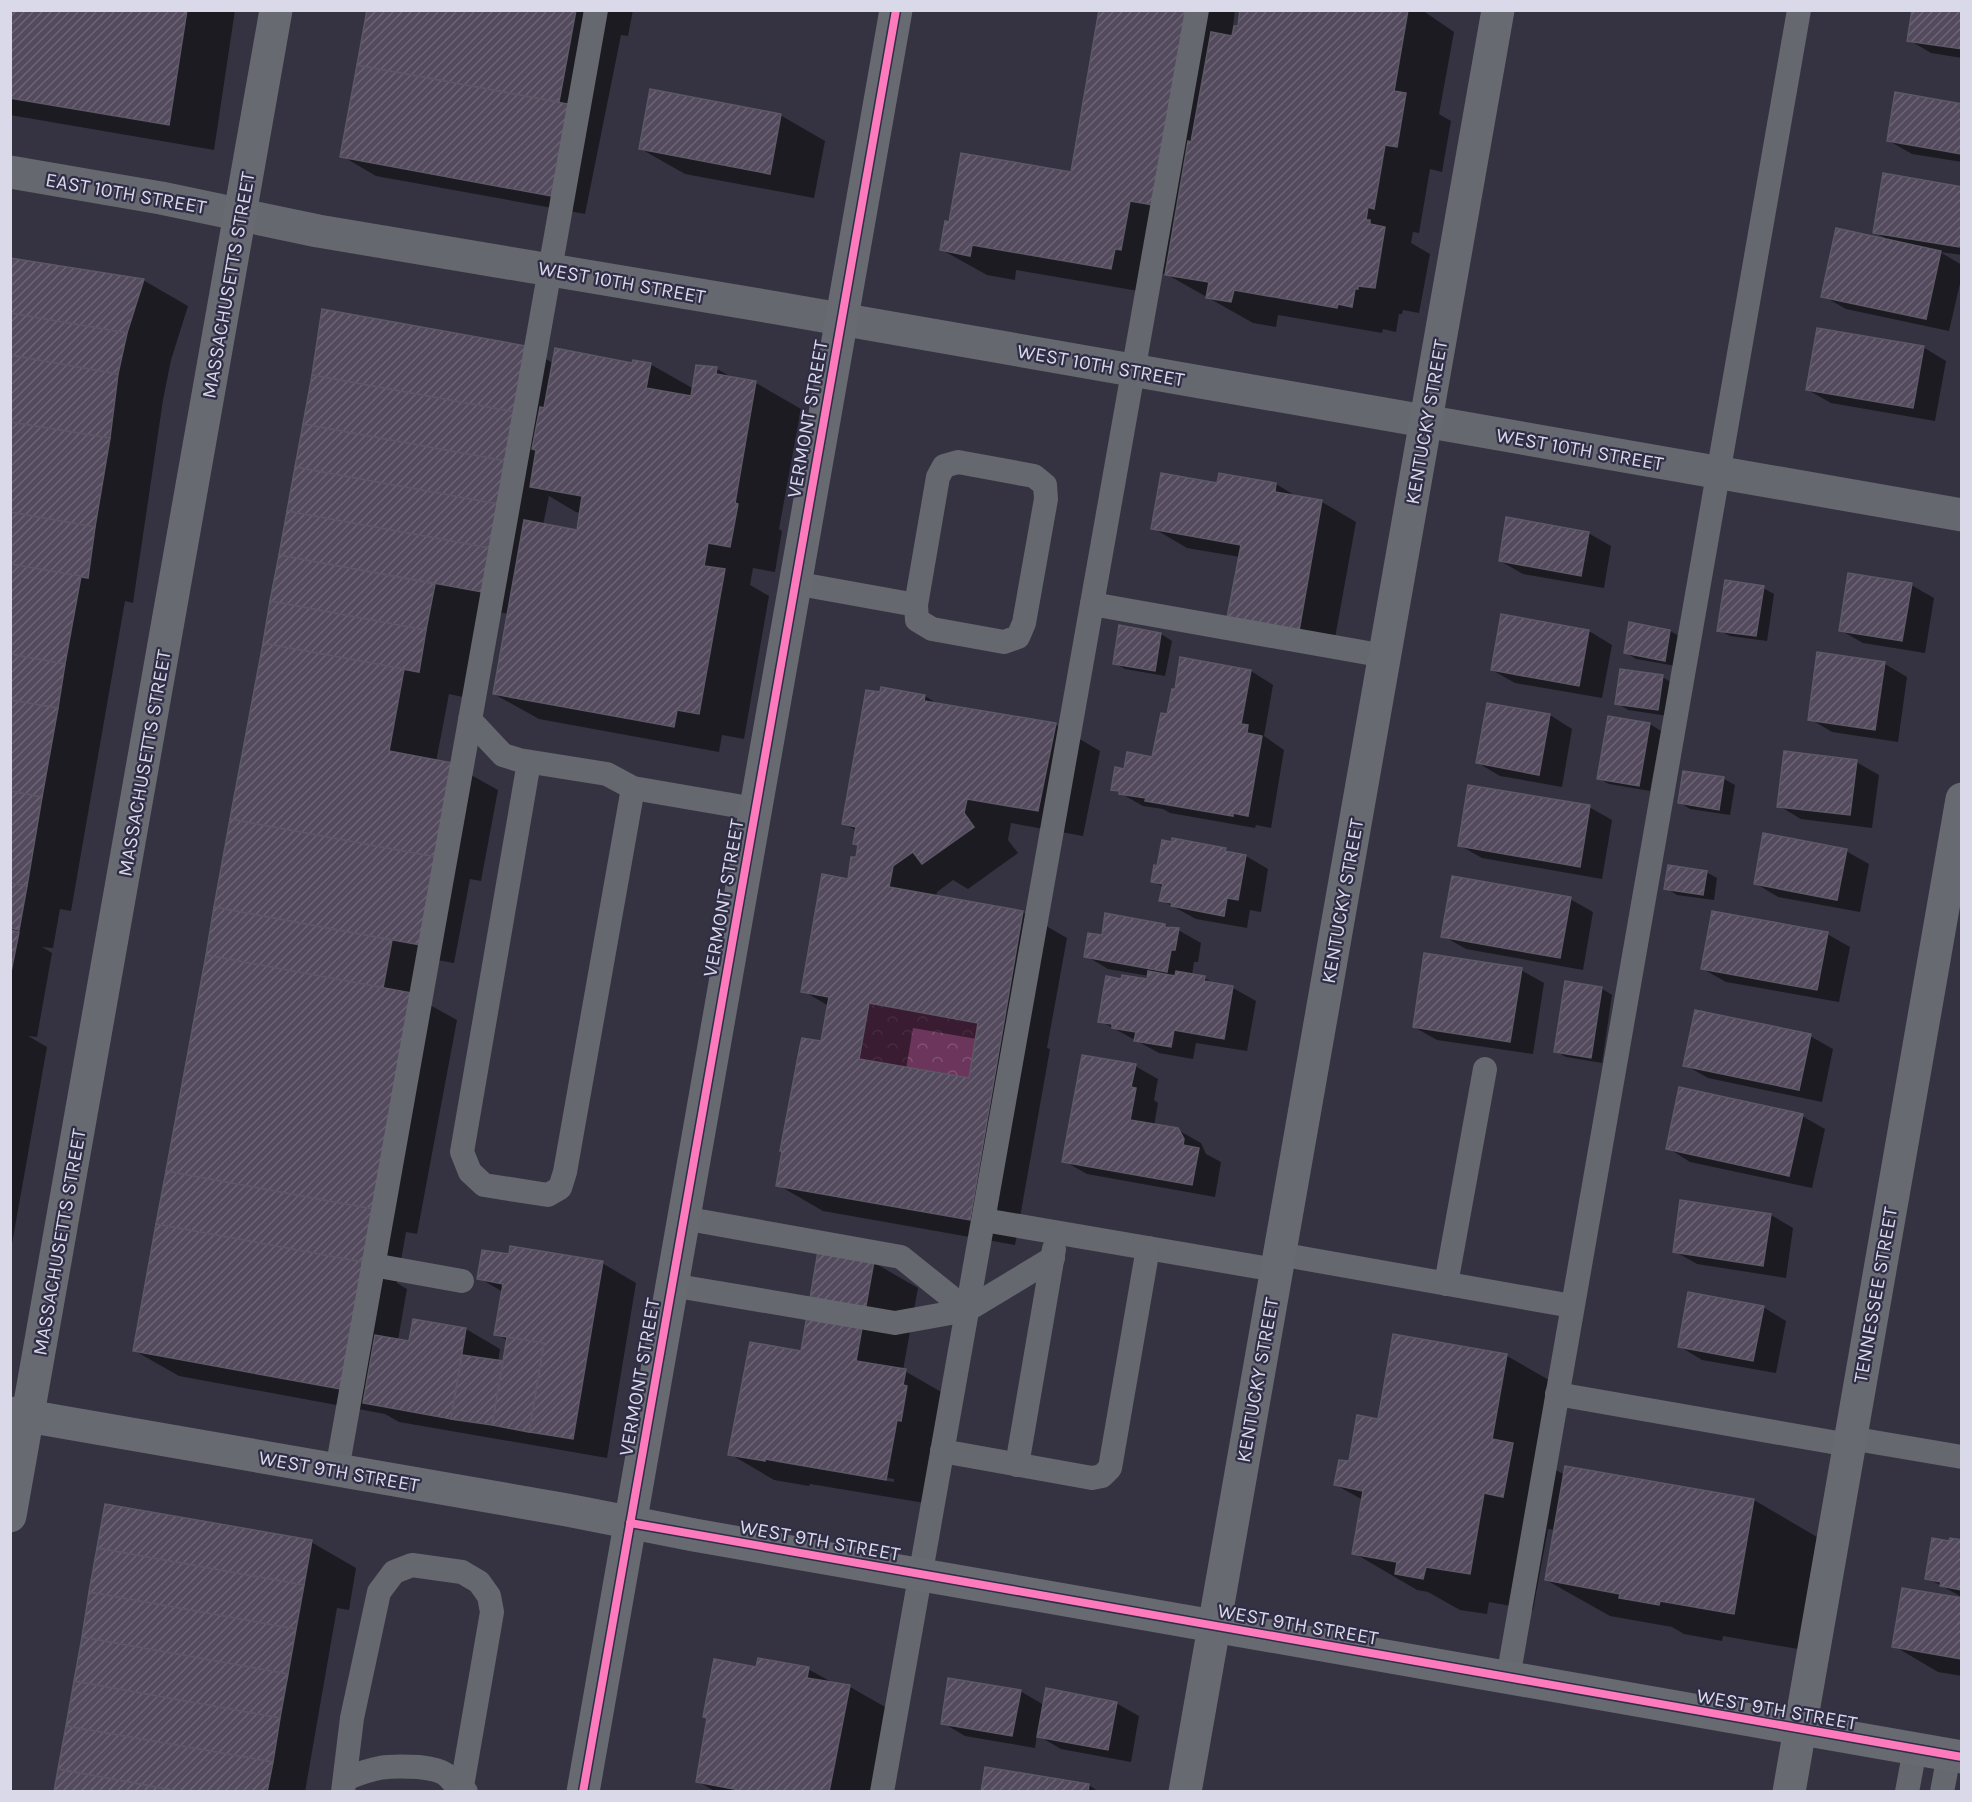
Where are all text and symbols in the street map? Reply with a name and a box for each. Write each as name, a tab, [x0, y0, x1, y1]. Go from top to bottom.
street label: EAST 10TH STREET	[44, 168, 208, 219]
street label: MASSACHUSETTS STREET	[197, 170, 260, 400]
street label: WEST 10TH STREET	[536, 256, 707, 309]
street label: VERMONT STREET	[782, 338, 833, 500]
street label: KENTUCKY STREET	[1401, 338, 1452, 506]
street label: WEST 10TH STREET	[1015, 339, 1186, 392]
street label: WEST 10TH STREET	[1494, 423, 1665, 476]
street label: MASSACHUSETTS STREET	[113, 648, 176, 878]
street label: VERMONT STREET	[698, 817, 749, 979]
street label: KENTUCKY STREET	[1317, 817, 1368, 985]
street label: MASSACHUSETTS STREET	[28, 1127, 91, 1357]
street label: TENNESSEE STREET	[1849, 1205, 1902, 1385]
street label: VERMONT STREET	[614, 1296, 665, 1458]
street label: KENTUCKY STREET	[1232, 1296, 1283, 1464]
street label: WEST 9TH STREET	[257, 1446, 421, 1497]
street label: WEST 9TH STREET	[738, 1515, 902, 1566]
street label: WEST 9TH STREET	[1216, 1599, 1380, 1650]
street label: WEST 9TH STREET	[1695, 1684, 1859, 1735]

